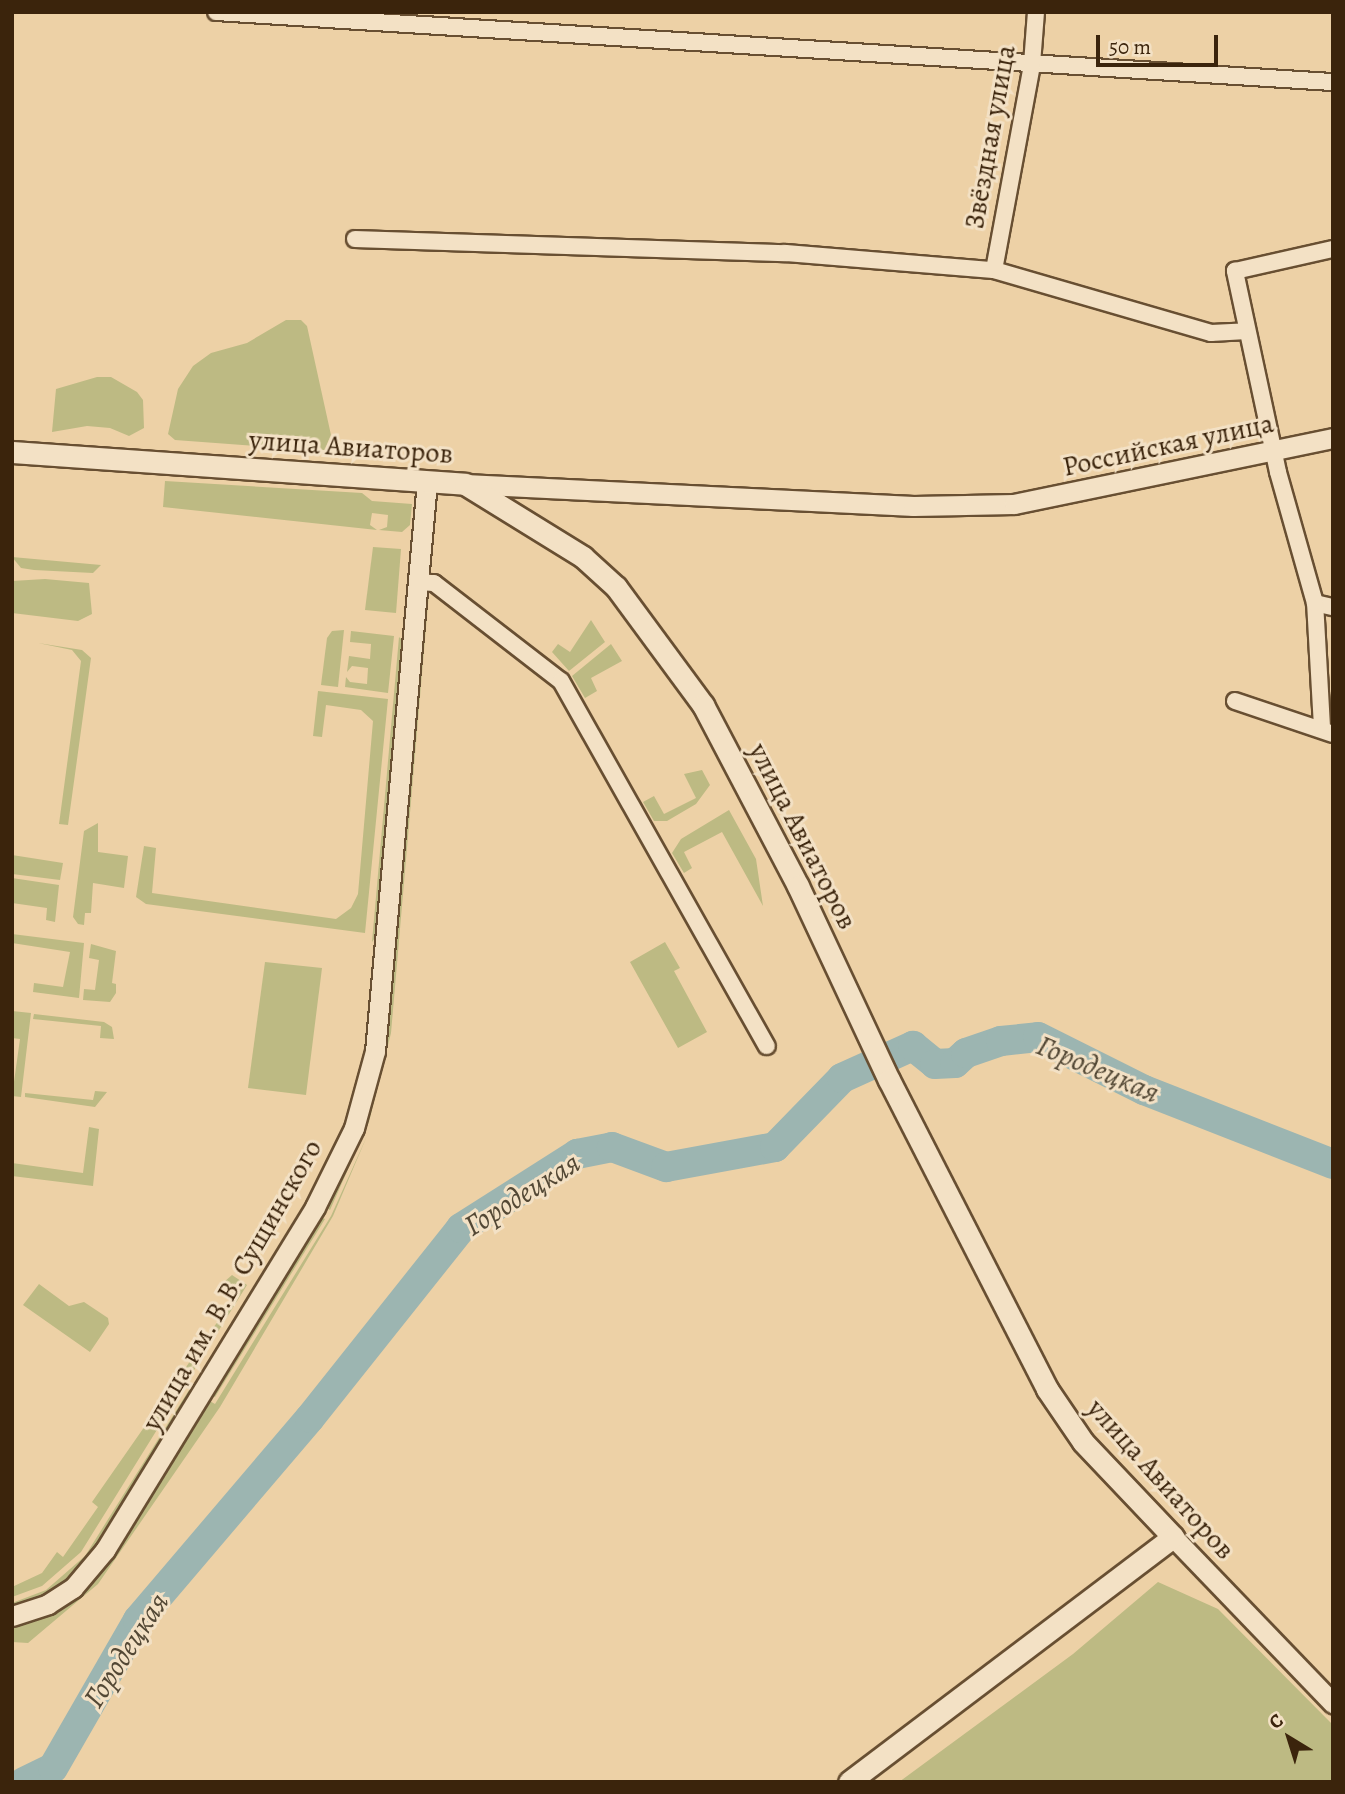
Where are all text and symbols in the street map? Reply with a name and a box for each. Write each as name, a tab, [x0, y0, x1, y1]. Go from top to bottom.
scale bar	[1100, 21, 1222, 65]
text: 50 m	[1109, 33, 1151, 61]
street label: Звёздная улица	[957, 42, 1023, 232]
street label: Российская улица	[1060, 406, 1276, 484]
street label: улица Авиаторов	[248, 423, 454, 471]
street label: улица Авиаторов	[742, 737, 864, 935]
water label: Городецкая	[1031, 1027, 1165, 1111]
street label: улица им. В.В. Сущинского	[134, 1133, 330, 1437]
water label: Городецкая	[457, 1144, 587, 1244]
street label: улица Авиаторов	[1080, 1392, 1242, 1566]
water label: Городецкая	[75, 1586, 177, 1714]
north arrow	[1254, 1703, 1324, 1773]
text: С	[1263, 1708, 1289, 1735]

